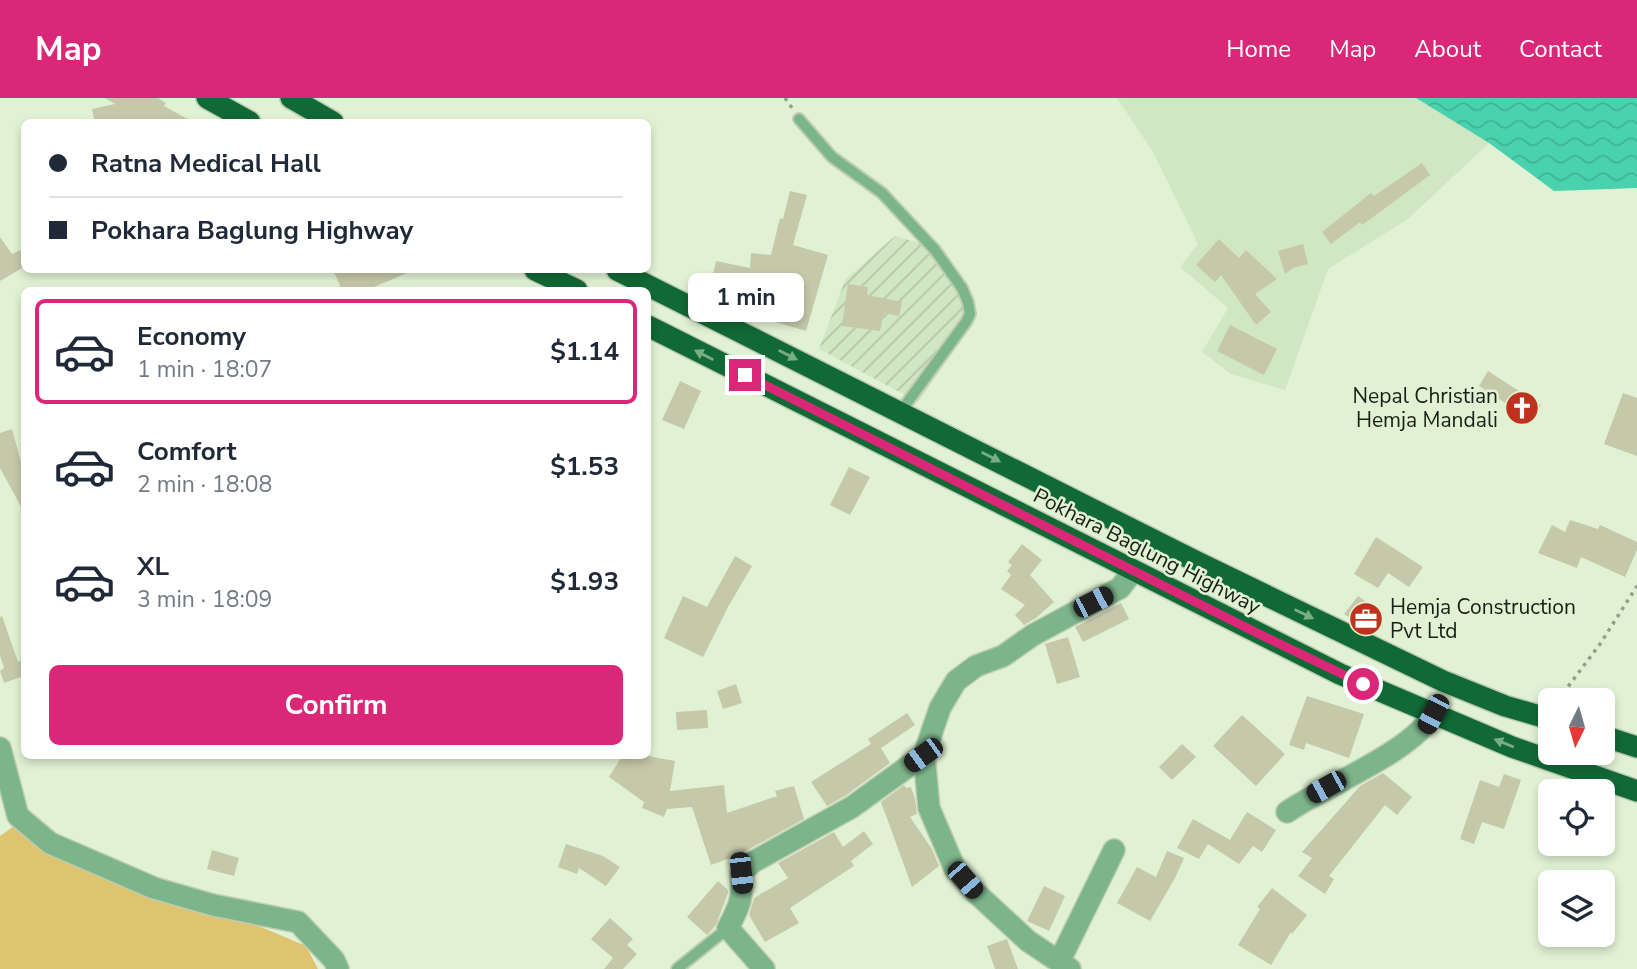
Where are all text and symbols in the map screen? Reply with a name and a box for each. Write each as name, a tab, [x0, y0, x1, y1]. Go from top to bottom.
text: Map	[35, 27, 102, 72]
text: Home	[1226, 33, 1291, 65]
text: Map	[1329, 33, 1376, 65]
text: About	[1414, 33, 1481, 65]
text: Contact	[1519, 33, 1602, 65]
text: Ratna Medical Hall	[91, 146, 321, 181]
text: Pokhara Baglung Highway	[91, 213, 413, 248]
callout: 1 min	[687, 274, 803, 322]
text: 1 min	[716, 282, 776, 313]
text: Economy	[137, 319, 246, 354]
icon: car	[53, 320, 116, 383]
text: $1.14	[550, 334, 619, 369]
one-way arrow	[694, 349, 714, 360]
one-way arrow	[778, 349, 798, 360]
text: 1 min · 18:07	[137, 354, 272, 385]
route end	[729, 359, 761, 391]
place label: Nepal Christian Hemja Mandali	[1353, 382, 1498, 434]
church icon: Nepal Christian Hemja Mandali	[1503, 389, 1541, 427]
text: Comfort	[137, 434, 237, 469]
icon: car	[53, 435, 116, 498]
text: $1.53	[550, 449, 619, 484]
one-way arrow	[981, 451, 1001, 463]
text: 2 min · 18:08	[137, 469, 272, 500]
street label: Pokhara Baglung Highway	[1029, 481, 1266, 621]
text: XL	[137, 549, 169, 584]
icon: car	[53, 550, 116, 613]
text: $1.93	[550, 564, 619, 599]
car	[1070, 583, 1117, 621]
text: 3 min · 18:09	[137, 584, 272, 615]
place label: Hemja Construction Pvt Ltd	[1390, 593, 1576, 645]
office icon: Hemja Construction Pvt Ltd	[1347, 600, 1385, 638]
one-way arrow	[1294, 608, 1314, 620]
button: Confirm	[49, 665, 623, 745]
route start	[1347, 668, 1379, 700]
north arrow	[1538, 688, 1615, 765]
map controls	[1538, 688, 1615, 947]
car	[1414, 691, 1453, 737]
car	[900, 734, 947, 776]
one-way arrow	[1493, 738, 1514, 749]
car	[1303, 768, 1350, 806]
button: locate	[1538, 779, 1615, 856]
car	[729, 851, 754, 895]
car	[944, 857, 987, 903]
button: layers	[1538, 870, 1615, 947]

